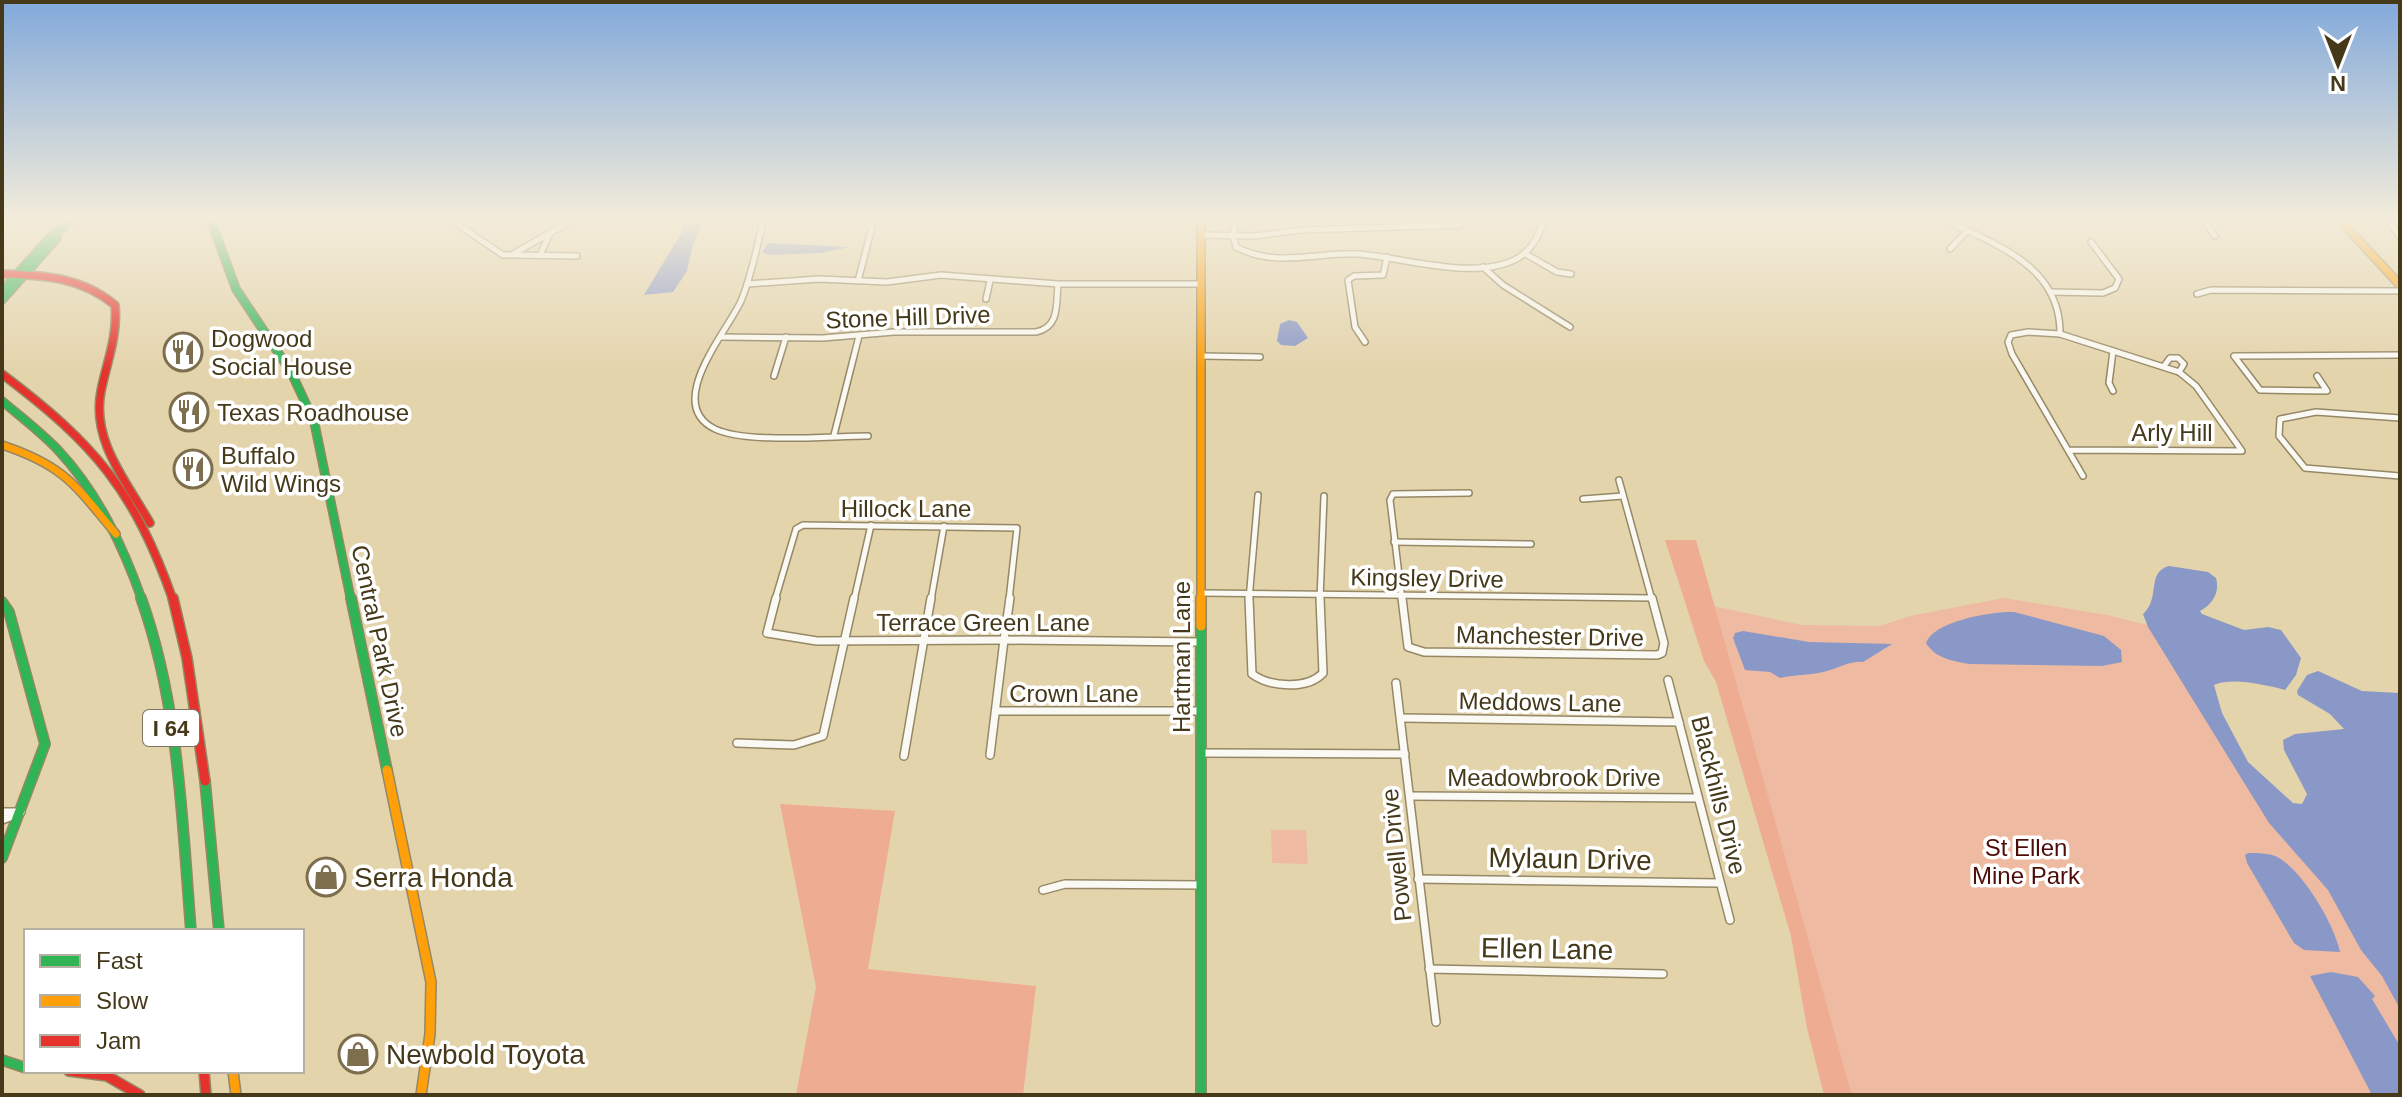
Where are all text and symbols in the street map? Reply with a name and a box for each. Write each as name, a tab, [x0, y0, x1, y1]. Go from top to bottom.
north arrow	[2298, 24, 2378, 104]
text: N	[2330, 71, 2346, 96]
street label: Stone Hill Drive	[825, 301, 991, 333]
place label: Dogwood Social House	[211, 325, 352, 380]
restaurant icon: Dogwood Social House	[162, 331, 204, 373]
restaurant icon: Texas Roadhouse	[168, 391, 210, 433]
place label: Texas Roadhouse	[217, 399, 409, 426]
street label: Arly Hill	[2131, 419, 2213, 446]
place label: Buffalo Wild Wings	[221, 442, 341, 497]
restaurant icon: Buffalo Wild Wings	[172, 448, 214, 490]
street label: Hillock Lane	[841, 495, 971, 522]
street label: Central Park Drive	[346, 542, 414, 740]
street label: Kingsley Drive	[1350, 563, 1504, 593]
street label: Hartman Lane	[1168, 581, 1195, 733]
street label: Terrace Green Lane	[876, 609, 1090, 636]
street label: Manchester Drive	[1456, 621, 1644, 651]
street label: Crown Lane	[1009, 680, 1139, 707]
street label: Meddows Lane	[1458, 687, 1622, 717]
road number: I 64	[143, 710, 199, 746]
street label: Blackhills Drive	[1686, 713, 1752, 877]
street label: Meadowbrook Drive	[1447, 764, 1661, 791]
street label: Powell Drive	[1376, 787, 1416, 923]
park label: St Ellen Mine Park	[1972, 834, 2081, 889]
street label: Mylaun Drive	[1488, 842, 1652, 876]
shop icon: Serra Honda	[305, 856, 347, 898]
place label: Serra Honda	[354, 862, 513, 893]
legend	[24, 929, 304, 1073]
street label: Ellen Lane	[1481, 932, 1613, 966]
text: Fast	[96, 947, 143, 974]
text: Slow	[96, 987, 149, 1014]
text: Jam	[96, 1027, 141, 1054]
shop icon: Newbold Toyota	[337, 1033, 379, 1075]
place label: Newbold Toyota	[386, 1039, 585, 1070]

